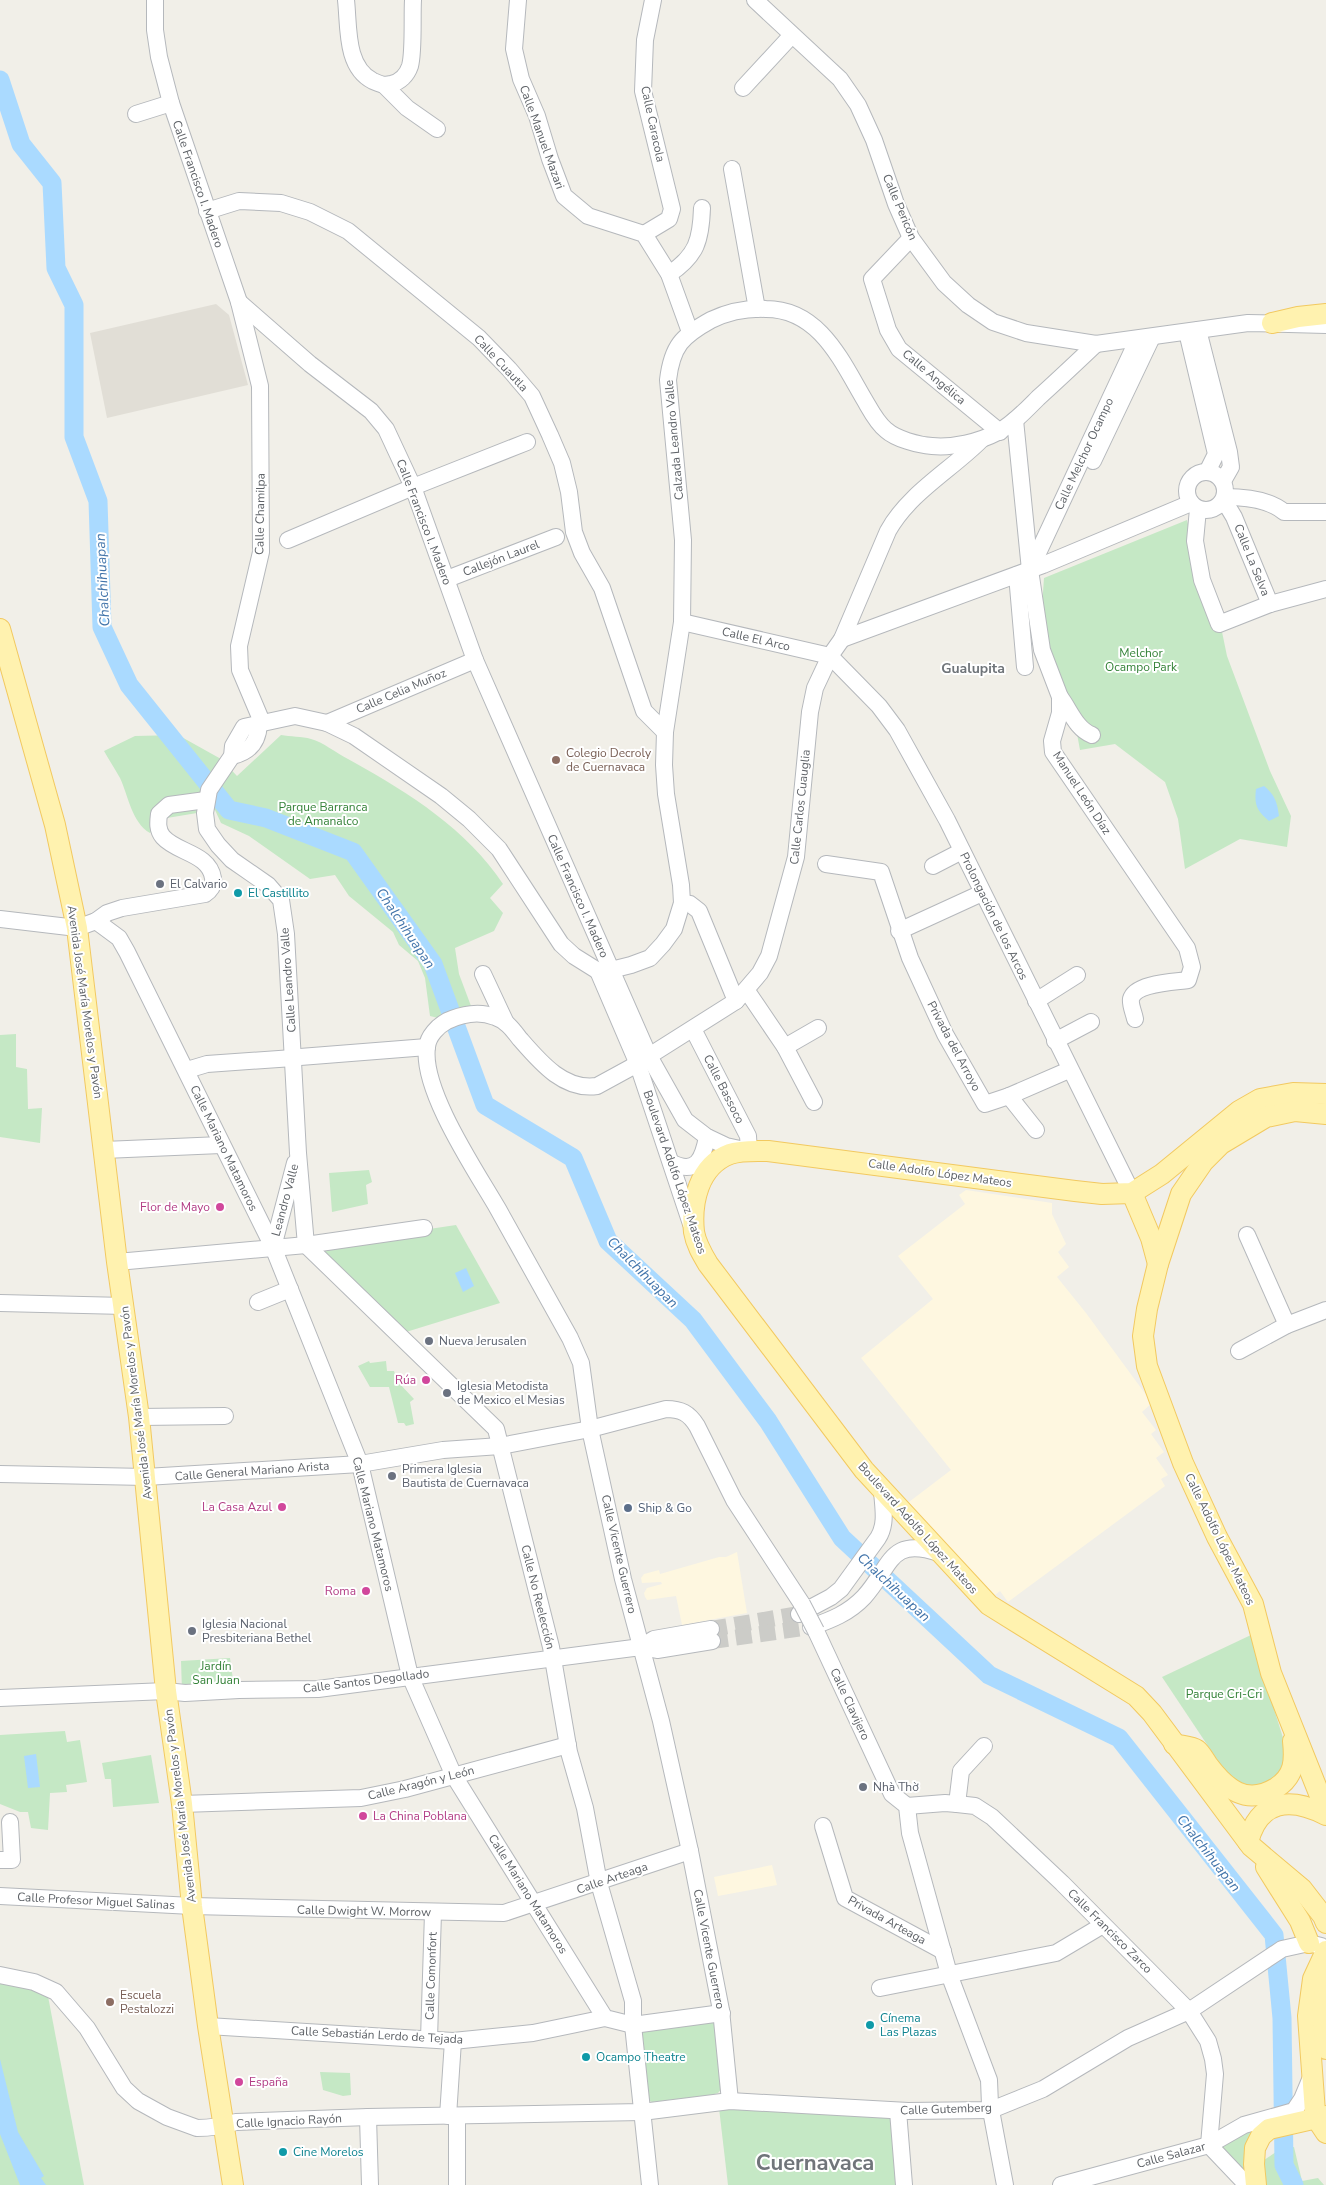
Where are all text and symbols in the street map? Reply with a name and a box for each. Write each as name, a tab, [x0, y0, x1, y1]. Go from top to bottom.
street label: Calle Manuel Mazari	[516, 83, 568, 191]
street label: Calle Caracola	[637, 84, 669, 164]
street label: Calle Francisco I. Madero	[169, 118, 227, 250]
street label: Calle Pericón	[879, 171, 921, 243]
street label: Calle Cuautla	[470, 331, 532, 395]
street label: Calle Angélica	[899, 346, 969, 408]
street label: Calzada Leandro Valle	[661, 379, 687, 501]
street label: Calle Melchor Ocampo	[1051, 395, 1117, 513]
street label: Calle Francisco I. Madero	[393, 457, 456, 588]
street label: Calle Chamilpa	[251, 473, 269, 555]
street label: Calle La Selva	[1230, 522, 1274, 598]
water label: Chalchihuapan	[91, 533, 114, 627]
street label: Callejón Laurel	[460, 536, 542, 580]
street label: Calle El Arco	[720, 623, 792, 655]
park label: Melchor Ocampo Park	[1105, 645, 1178, 675]
district label: Gualupita	[941, 659, 1005, 678]
street label: Calle Celia Muñoz	[353, 665, 449, 717]
place label: Colegio Decroly de Cuernavaca	[566, 745, 652, 775]
street label: Manuel León Díaz	[1049, 748, 1115, 838]
street label: Calle Carlos Cuauglia	[786, 749, 814, 865]
marker: Colegio Decroly de Cuernavaca	[550, 754, 562, 766]
park label: Parque Barranca de Amanalco	[278, 799, 368, 829]
street label: Calle Francisco I. Madero	[543, 832, 613, 961]
street label: Prolongación de los Arcos	[956, 850, 1032, 983]
place label: El Calvario	[170, 876, 228, 892]
marker: El Calvario	[154, 878, 166, 890]
water label: Chalchihuapan	[372, 884, 440, 972]
place label: El Castillito	[248, 885, 310, 901]
marker: El Castillito	[232, 887, 244, 899]
street label: Avenida José María Morelos y Pavón	[64, 904, 106, 1100]
street label: Calle Leandro Valle	[276, 927, 300, 1033]
street label: Privada del Arroyo	[923, 998, 985, 1094]
street label: Calle Bassoco	[700, 1052, 748, 1127]
street label: Calle Mariano Matamoros	[187, 1082, 262, 1214]
street label: Boulevard Adolfo López Mateos	[639, 1088, 711, 1256]
street label: Calle Adolfo López Mateos	[867, 1155, 1013, 1191]
street label: Leandro Valle	[268, 1162, 302, 1238]
place label: Flor de Mayo	[140, 1199, 210, 1215]
marker: Flor de Mayo	[214, 1201, 226, 1213]
water label: Chalchihuapan	[603, 1233, 682, 1312]
street label: Avenida José María Morelos y Pavón	[116, 1305, 156, 1501]
place label: Nueva Jerusalen	[439, 1333, 527, 1349]
marker: Nueva Jerusalen	[423, 1335, 435, 1347]
place label: Rúa	[395, 1372, 416, 1388]
marker: Rúa	[420, 1374, 432, 1386]
place label: Iglesia Metodista de Mexico el Mesias	[457, 1378, 565, 1408]
marker: Iglesia Metodista de Mexico el Mesias	[441, 1387, 453, 1399]
street label: Calle Mariano Matamoros	[349, 1455, 398, 1593]
street label: Calle General Mariano Arista	[174, 1458, 330, 1484]
street label: Boulevard Adolfo López Mateos	[854, 1459, 982, 1597]
place label: Primera Iglesia Bautista de Cuernavaca	[402, 1461, 529, 1491]
marker: Primera Iglesia Bautista de Cuernavaca	[386, 1470, 398, 1482]
street label: Calle Adolfo López Mateos	[1181, 1470, 1259, 1608]
street label: Calle Vicente Guerrero	[598, 1493, 641, 1615]
place label: La Casa Azul	[202, 1499, 272, 1515]
place label: Ship & Go	[638, 1500, 692, 1516]
marker: La Casa Azul	[276, 1501, 288, 1513]
marker: Ship & Go	[622, 1502, 634, 1514]
street label: Calle No Reelección	[517, 1543, 559, 1651]
water label: Chalchihuapan	[853, 1549, 934, 1626]
place label: Roma	[325, 1583, 356, 1599]
marker: Roma	[360, 1585, 372, 1597]
place label: Iglesia Nacional Presbiteriana Bethel	[202, 1616, 312, 1646]
marker: Iglesia Nacional Presbiteriana Bethel	[186, 1625, 198, 1637]
park label: Jardín San Juan	[192, 1658, 240, 1688]
street label: Calle Santos Degollado	[302, 1665, 430, 1697]
street label: Calle Clavijero	[826, 1665, 874, 1743]
park label: Parque Cri-Cri	[1186, 1686, 1262, 1702]
street label: Avenida José María Morelos y Pavón	[160, 1708, 200, 1904]
street label: Calle Aragón y León	[366, 1762, 476, 1804]
place label: Nhà Thờ	[873, 1779, 919, 1795]
marker: Nhà Thờ	[857, 1781, 869, 1793]
place label: La China Poblana	[373, 1808, 467, 1824]
marker: La China Poblana	[357, 1810, 369, 1822]
water label: Chalchihuapan	[1172, 1811, 1245, 1896]
street label: Calle Mariano Matamoros	[485, 1831, 572, 1957]
street label: Calle Arteaga	[574, 1858, 650, 1898]
street label: Calle Francisco Zarco	[1064, 1885, 1156, 1977]
street label: Calle Vicente Guerrero	[690, 1888, 729, 2011]
street label: Calle Profesor Miguel Salinas	[17, 1889, 176, 1913]
street label: Privada Arteaga	[845, 1892, 929, 1948]
street label: Calle Dwight W. Morrow	[297, 1902, 431, 1920]
street label: Calle Comonfort	[421, 1931, 441, 2020]
place label: Escuela Pestalozzi	[120, 1987, 174, 2017]
marker: Escuela Pestalozzi	[104, 1996, 116, 2008]
place label: Cínema Las Plazas	[880, 2010, 937, 2040]
marker: Cínema Las Plazas	[864, 2019, 876, 2031]
street label: Calle Sebastián Lerdo de Tejada	[291, 2023, 463, 2047]
place label: Ocampo Theatre	[596, 2049, 686, 2065]
marker: Ocampo Theatre	[580, 2051, 592, 2063]
place label: España	[249, 2074, 288, 2090]
marker: España	[233, 2076, 245, 2088]
street label: Calle Gutemberg	[900, 2099, 992, 2119]
street label: Calle Ignacio Rayón	[236, 2110, 342, 2132]
street label: Calle Salazar	[1135, 2138, 1208, 2172]
place label: Cine Morelos	[293, 2144, 364, 2160]
marker: Cine Morelos	[277, 2146, 289, 2158]
district label: Cuernavaca	[756, 2148, 874, 2178]

